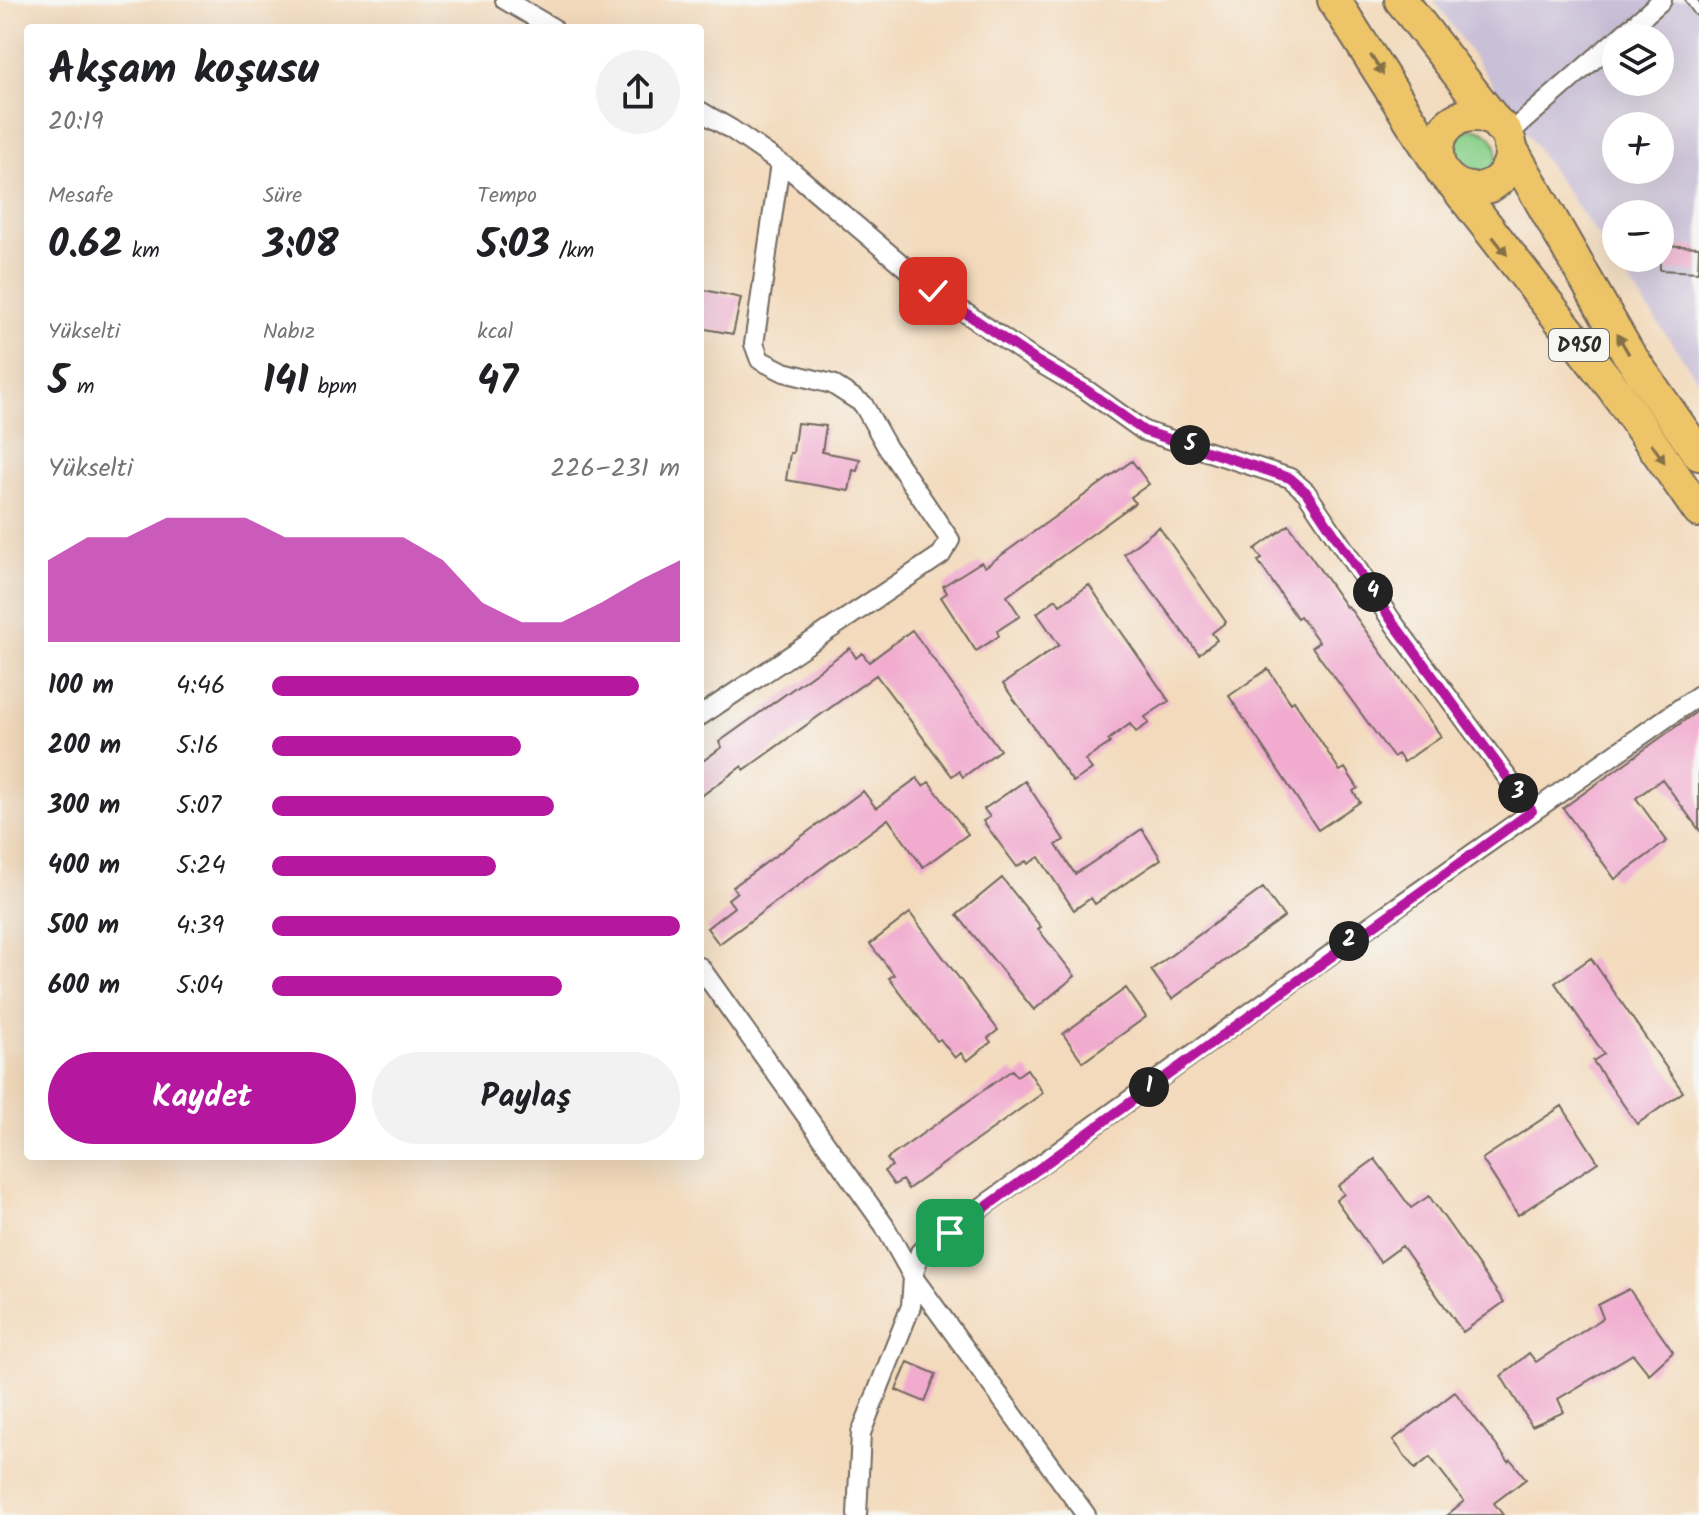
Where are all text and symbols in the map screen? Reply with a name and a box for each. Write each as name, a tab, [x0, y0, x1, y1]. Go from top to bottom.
map controls	[1602, 24, 1674, 272]
button: layers	[1602, 24, 1674, 96]
text: Akşam koşusu	[48, 36, 319, 106]
button: share	[596, 50, 680, 134]
one-way arrow	[1369, 54, 1383, 76]
text: 20:19	[48, 101, 103, 143]
button: +	[1602, 112, 1674, 184]
text: Mesafe	[48, 179, 113, 214]
text: Süre	[263, 179, 302, 214]
text: Tempo	[477, 179, 537, 214]
button: −	[1602, 200, 1674, 272]
text: 0.62	[48, 214, 123, 278]
text: 3:08	[263, 214, 339, 278]
text: 5:03	[477, 214, 550, 278]
text: km	[123, 234, 160, 269]
text: /km	[550, 234, 594, 269]
one-way arrow	[1492, 236, 1508, 256]
pin	[899, 257, 967, 325]
icon: check	[911, 269, 955, 313]
text: Yükselti	[48, 315, 120, 350]
text: Nabız	[263, 315, 315, 350]
text: kcal	[477, 315, 513, 350]
road number: D950	[1549, 329, 1609, 361]
one-way arrow	[1616, 332, 1630, 355]
text: 5	[48, 350, 68, 414]
text: 141	[263, 350, 309, 414]
text: 47	[477, 350, 518, 414]
text: m	[68, 370, 95, 405]
text: bpm	[309, 370, 357, 405]
pin: 5	[1170, 425, 1210, 465]
text: 5	[1184, 427, 1196, 462]
one-way arrow	[1650, 442, 1665, 463]
text: Yükselti	[48, 448, 133, 490]
text: 226–231 m	[550, 448, 680, 490]
pin: 4	[1353, 572, 1393, 612]
text: 4	[1367, 574, 1379, 609]
text: 100 m	[48, 665, 114, 707]
text: 4:46	[176, 665, 226, 707]
text: 200 m	[48, 725, 121, 767]
text: 5:16	[176, 725, 219, 767]
pin: 3	[1498, 773, 1538, 813]
text: 3	[1512, 775, 1524, 810]
text: 300 m	[48, 785, 120, 827]
text: 5:07	[176, 785, 221, 827]
text: 400 m	[48, 845, 120, 887]
text: 5:24	[176, 845, 226, 887]
text: 500 m	[48, 905, 119, 947]
text: 4:39	[176, 905, 224, 947]
pin: 2	[1329, 921, 1369, 961]
text: 2	[1343, 923, 1355, 958]
text: 600 m	[48, 965, 120, 1007]
text: 5:04	[176, 965, 224, 1007]
button: Kaydet	[48, 1052, 356, 1144]
button: Paylaş	[372, 1052, 680, 1144]
pin: 1	[1129, 1067, 1169, 1107]
text: 1	[1146, 1069, 1152, 1104]
pin	[916, 1199, 984, 1267]
icon: arrive	[928, 1211, 972, 1255]

